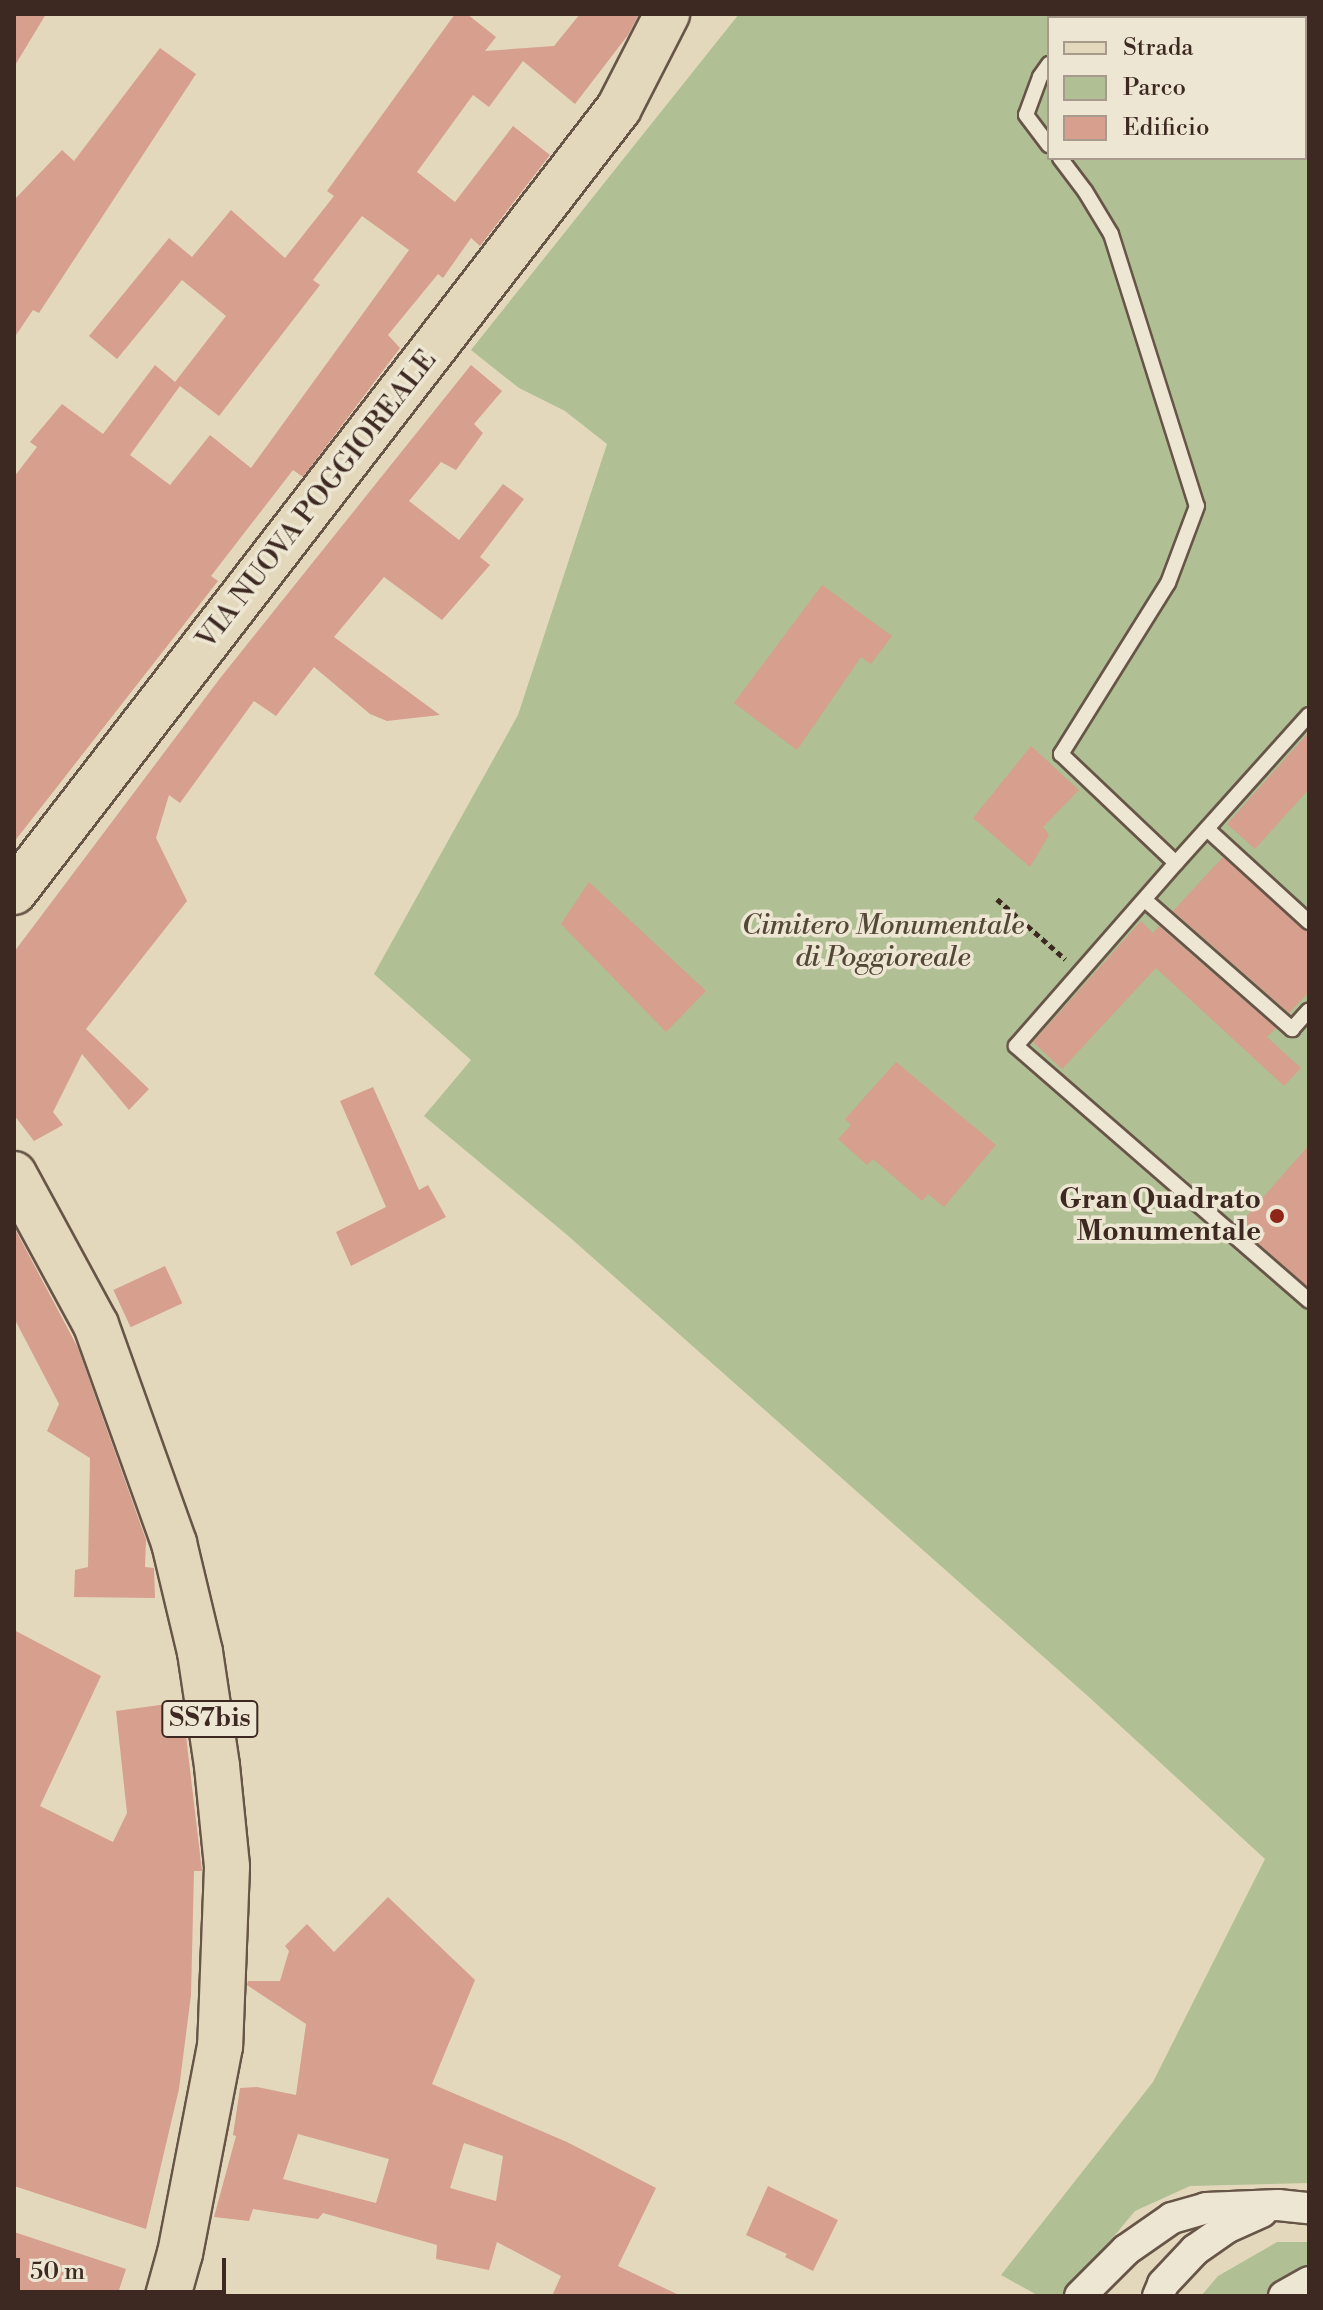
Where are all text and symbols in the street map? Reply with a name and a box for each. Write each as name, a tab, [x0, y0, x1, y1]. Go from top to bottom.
legend	[1047, 16, 1307, 160]
text: Strada	[1123, 33, 1193, 63]
text: Parco	[1123, 73, 1186, 103]
text: Edificio	[1123, 113, 1209, 143]
street label: VIA NUOVA POGGIOREALE	[190, 344, 444, 656]
park label: Cimitero Monumentale di Poggioreale	[742, 909, 1024, 975]
place label: Gran Quadrato Monumentale	[1059, 1183, 1261, 1249]
marker: Gran Quadrato Monumentale	[1268, 1207, 1286, 1225]
road number: SS7bis	[160, 1697, 260, 1741]
scale bar	[20, 2242, 230, 2292]
text: 50 m	[30, 2257, 85, 2287]

